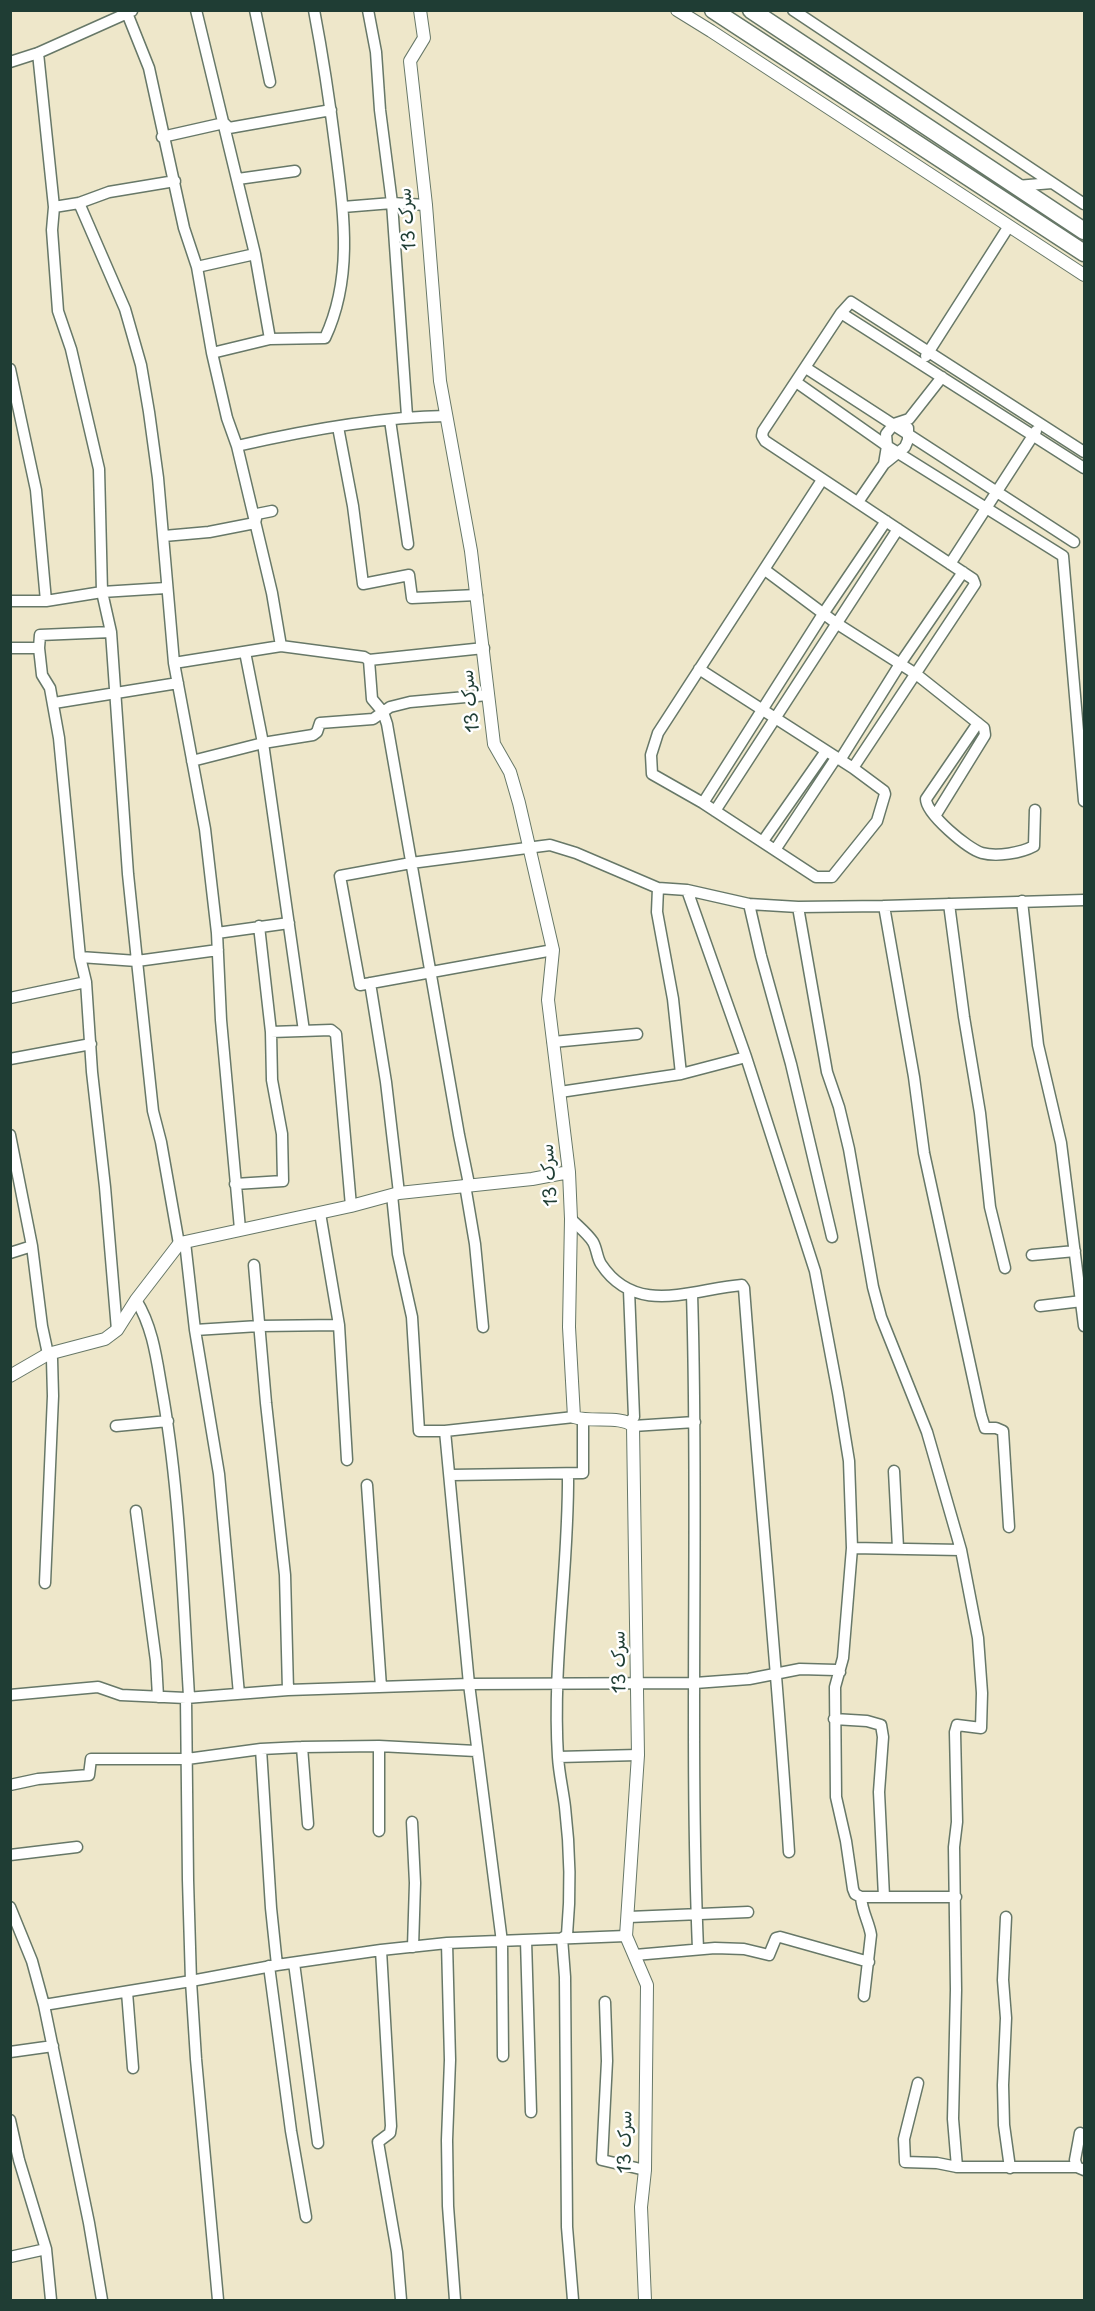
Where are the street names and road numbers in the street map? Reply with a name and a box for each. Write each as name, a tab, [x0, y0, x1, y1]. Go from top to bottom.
street label: سرک 13	[395, 187, 421, 251]
street label: سرک 13	[457, 669, 485, 733]
street label: سرک 13	[537, 1143, 563, 1207]
street label: سرک 13	[609, 1630, 631, 1694]
street label: سرک 13	[615, 2110, 637, 2174]

